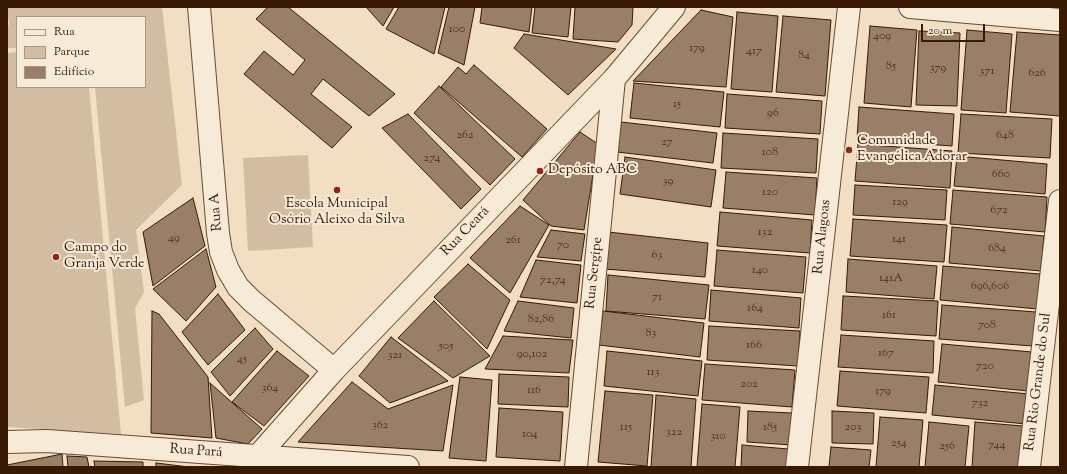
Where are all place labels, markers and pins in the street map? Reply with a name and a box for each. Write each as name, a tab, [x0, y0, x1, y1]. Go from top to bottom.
place label: Comunidade Evangélica Adorar	[857, 134, 967, 166]
marker: Comunidade Evangélica Adorar	[844, 145, 854, 155]
place label: Depósito ABC	[548, 163, 637, 179]
marker: Depósito ABC	[535, 166, 545, 176]
marker: Escola Municipal Osório Aleixo da Silva	[332, 185, 342, 195]
place label: Escola Municipal Osório Aleixo da Silva	[269, 197, 405, 230]
place label: Campo do Granja Verde	[64, 241, 145, 274]
marker: Campo do Granja Verde	[51, 252, 61, 262]

